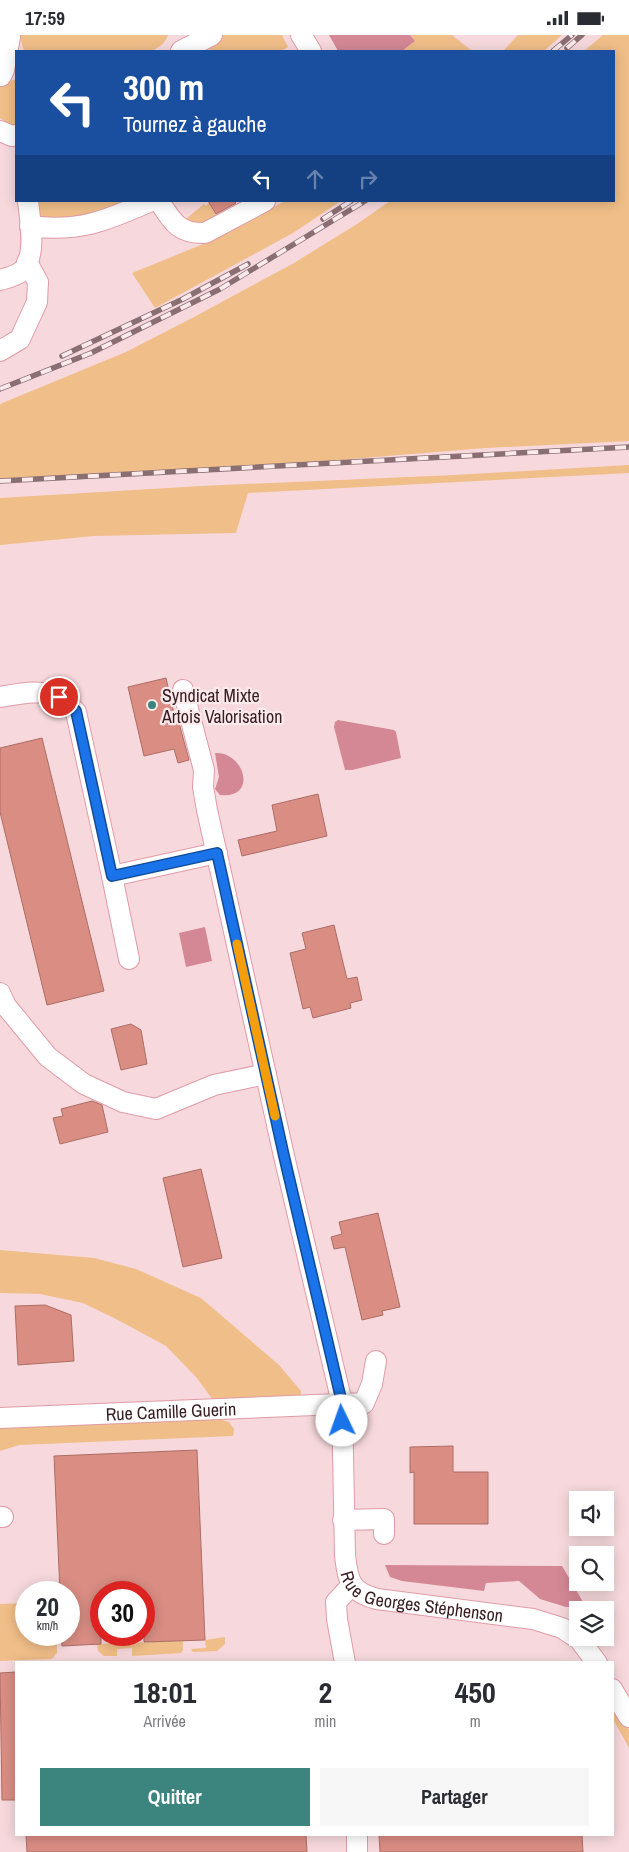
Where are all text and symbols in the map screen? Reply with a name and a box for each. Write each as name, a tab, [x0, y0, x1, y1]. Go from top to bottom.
text: 17:59	[25, 5, 65, 31]
text: 300 m	[123, 64, 204, 111]
icon: left	[40, 70, 105, 135]
text: Tournez à gauche	[123, 109, 266, 139]
icon: left	[248, 165, 276, 193]
icon: ahead	[301, 165, 329, 193]
icon: right	[354, 165, 382, 193]
pin	[38, 676, 80, 718]
icon: arrive	[45, 683, 73, 711]
place label: Syndicat Mixte Artois Valorisation	[161, 683, 282, 729]
marker: Syndicat Mixte Artois Valorisation	[146, 699, 158, 711]
position arrow	[315, 1394, 367, 1446]
street label: Rue Camille Guerin	[105, 1396, 237, 1426]
map controls	[569, 1491, 614, 1646]
button: sound	[569, 1491, 614, 1536]
button: search	[569, 1546, 614, 1591]
street label: Rue Georges Stéphenson	[335, 1568, 505, 1628]
speed limit sign: 30	[90, 1581, 155, 1646]
text: 20	[36, 1590, 59, 1624]
button: layers	[569, 1601, 614, 1646]
text: km/h	[37, 1618, 58, 1634]
text: 18:01	[133, 1672, 196, 1712]
text: 2	[319, 1672, 332, 1712]
text: 450	[455, 1672, 496, 1712]
text: Arrivée	[144, 1710, 186, 1732]
text: min	[314, 1710, 336, 1732]
text: m	[470, 1710, 481, 1732]
button: Quitter	[40, 1768, 310, 1826]
button: Partager	[320, 1768, 589, 1826]

